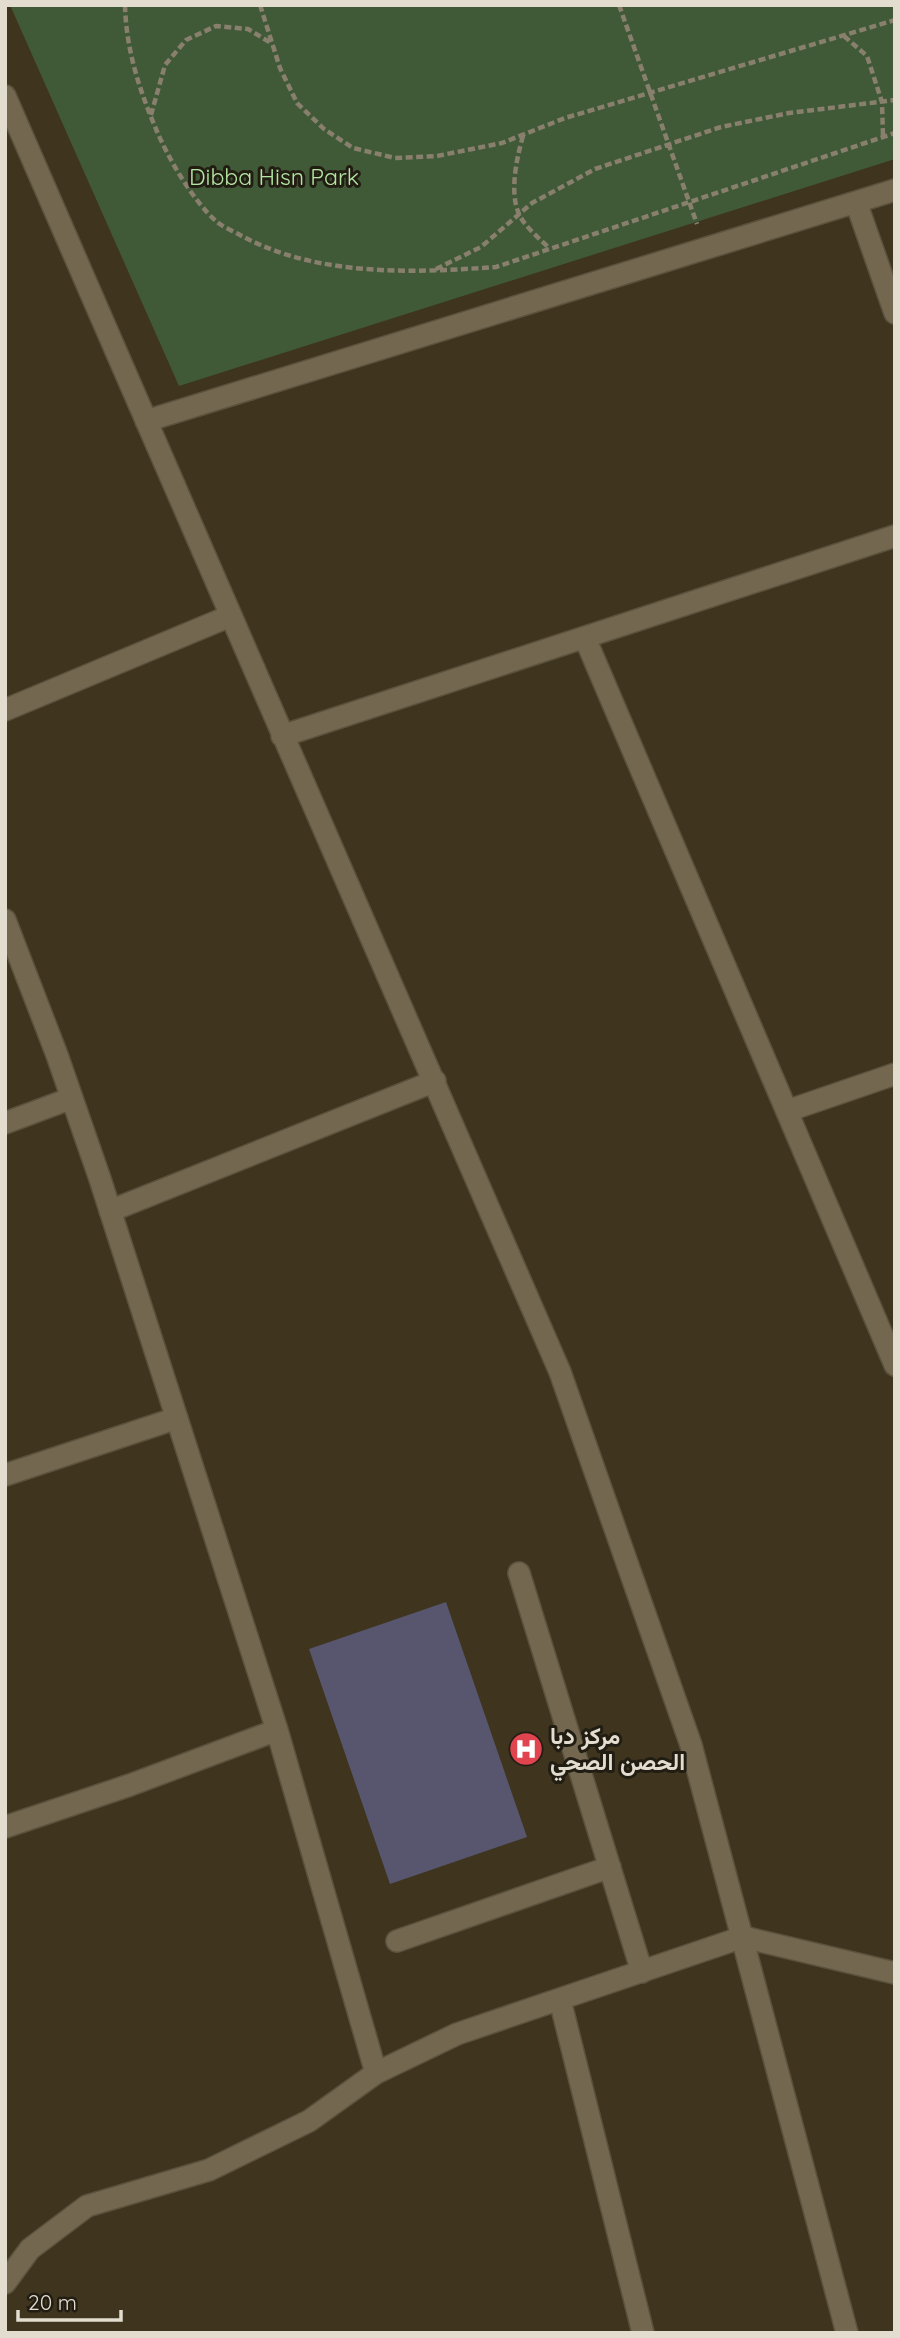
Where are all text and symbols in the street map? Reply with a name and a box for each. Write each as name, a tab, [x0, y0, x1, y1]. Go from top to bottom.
park label: Dibba Hisn Park	[189, 162, 359, 191]
place label: مركز دبا الحصن الصحي	[550, 1721, 685, 1782]
hospital icon: مركز دبا الحصن الصحي	[507, 1730, 545, 1768]
scale bar	[18, 2278, 121, 2322]
text: 20 m	[28, 2289, 77, 2315]

